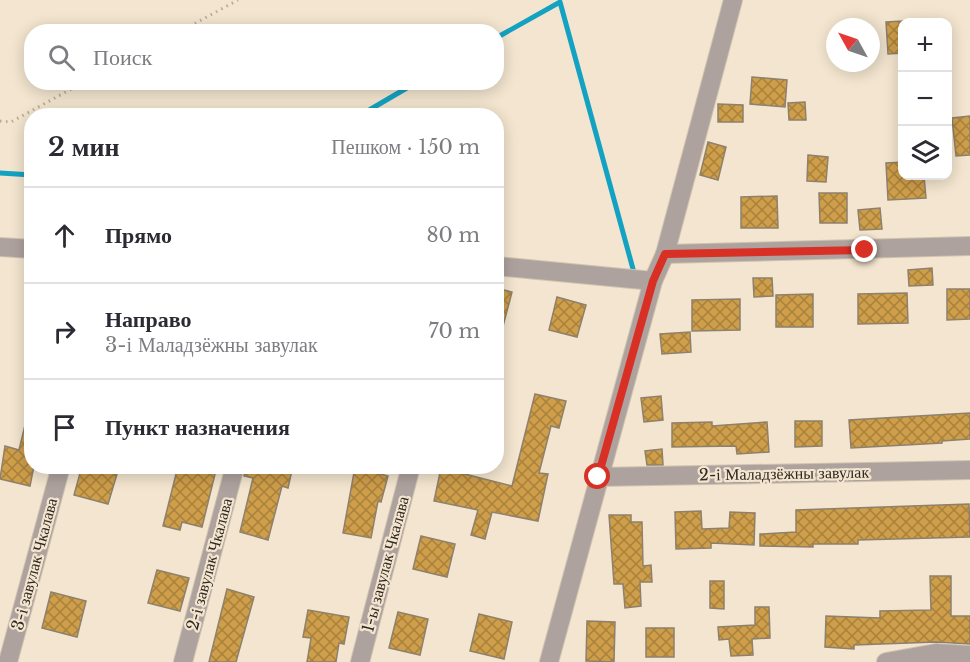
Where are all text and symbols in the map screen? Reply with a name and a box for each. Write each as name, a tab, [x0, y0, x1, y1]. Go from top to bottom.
north arrow	[826, 18, 880, 72]
map controls	[898, 18, 952, 180]
button: +	[898, 18, 952, 72]
search box	[24, 24, 504, 90]
icon: search	[45, 41, 78, 74]
text: Поиск	[93, 44, 152, 71]
button: −	[898, 72, 952, 126]
button: layers	[898, 126, 952, 180]
text: 2 мин	[48, 131, 120, 163]
text: Пешком · 150 m	[331, 135, 480, 159]
icon: ahead	[48, 219, 81, 252]
text: Прямо	[105, 222, 172, 249]
text: 80 m	[426, 223, 480, 247]
route end	[851, 236, 877, 262]
text: Направо	[105, 306, 191, 333]
icon: right	[48, 315, 81, 348]
text: 70 m	[428, 319, 480, 343]
text: 3-і Маладзёжны завулак	[105, 333, 318, 357]
icon: arrive	[48, 411, 81, 444]
text: Пункт назначения	[105, 414, 290, 441]
street label: 2-і Маладзёжны завулак	[699, 462, 869, 484]
route start	[584, 463, 610, 489]
street label: 1-ы завулак Чкалава	[357, 494, 413, 634]
street label: 3-і завулак Чкалава	[7, 496, 61, 632]
street label: 2-і завулак Чкалава	[182, 496, 236, 632]

